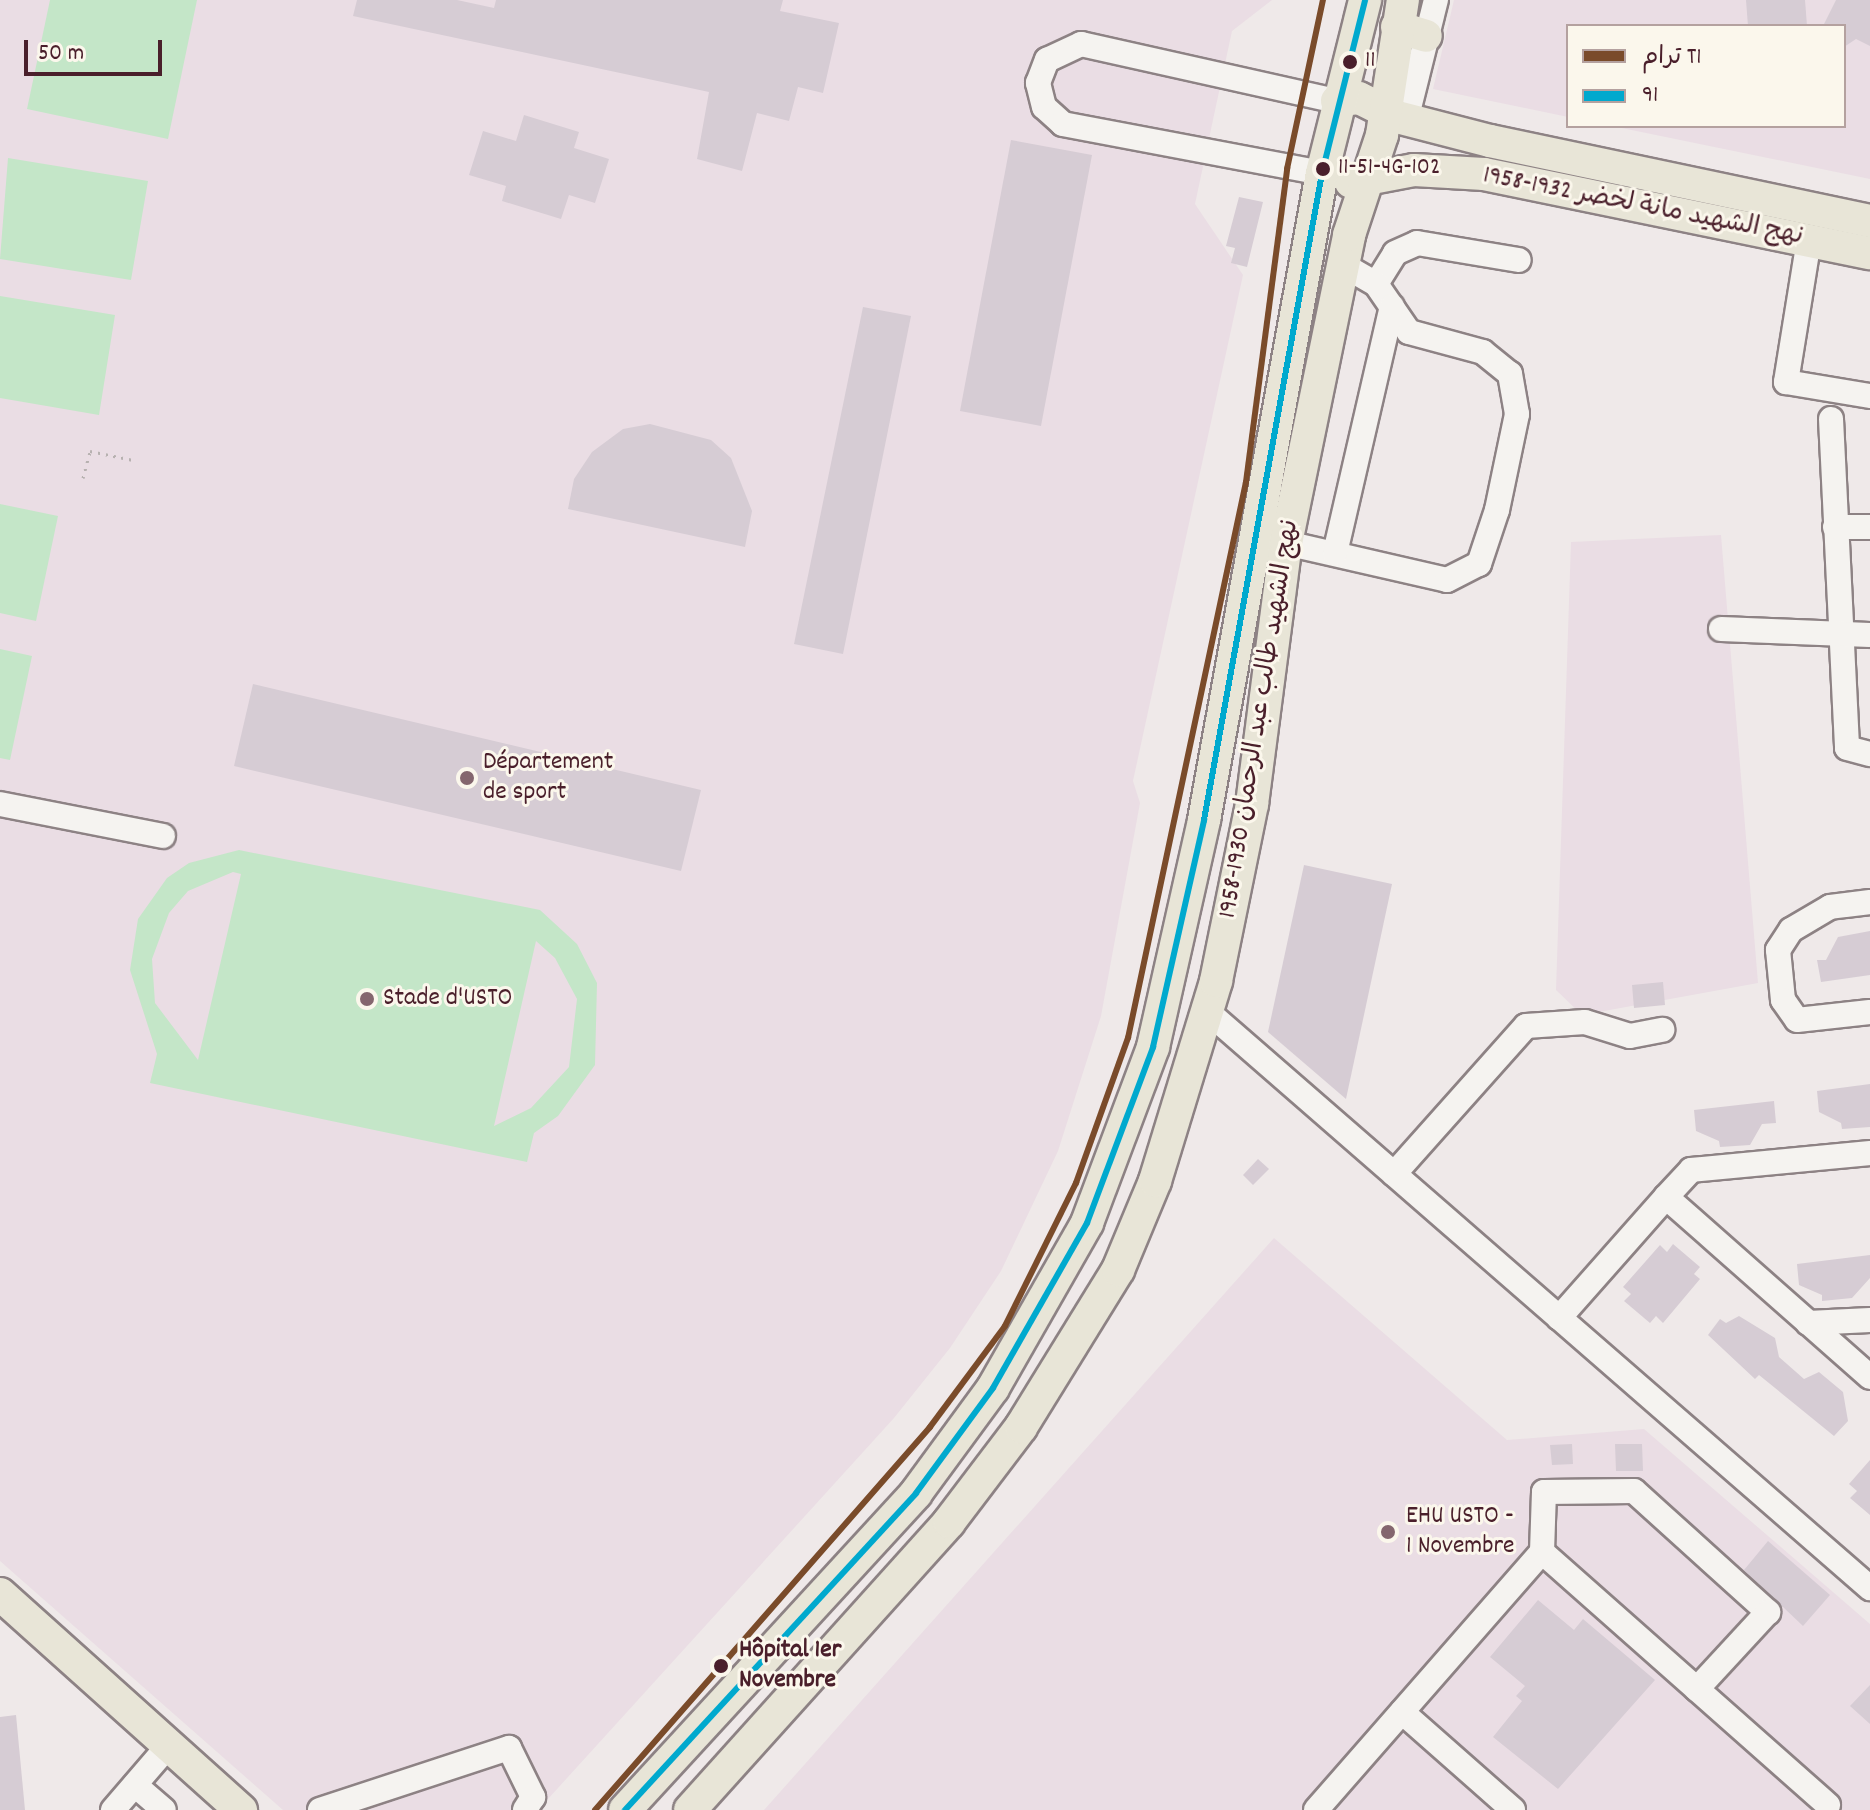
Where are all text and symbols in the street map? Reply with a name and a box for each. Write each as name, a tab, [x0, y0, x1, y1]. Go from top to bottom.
scale bar	[28, 24, 166, 74]
legend	[1566, 24, 1846, 128]
text: 50 m	[38, 37, 84, 71]
text: ترام T1	[1642, 41, 1702, 75]
place label: 11	[1365, 48, 1376, 76]
marker: 11	[1342, 54, 1358, 70]
text: 91	[1642, 79, 1658, 113]
place label: 11-51-4G-102	[1338, 155, 1440, 183]
marker: 11-51-4G-102	[1315, 161, 1331, 177]
street label: نهج الشهيد مانة لخضر 1932-1958	[1480, 161, 1806, 253]
street label: نهج الشهيد طالب عبد الرحمان 1930-1958	[1213, 518, 1307, 920]
place label: Département de sport	[483, 747, 613, 808]
marker: Département de sport	[458, 769, 476, 787]
place label: Stade d'USTO	[383, 983, 512, 1015]
marker: Stade d'USTO	[358, 990, 376, 1008]
place label: EHU USTO - 1 Novembre	[1406, 1501, 1515, 1562]
marker: EHU USTO - 1 Novembre	[1377, 1521, 1399, 1543]
place label: Hôpital 1er Novembre	[739, 1635, 841, 1696]
marker: Hôpital 1er Novembre	[710, 1655, 732, 1677]

